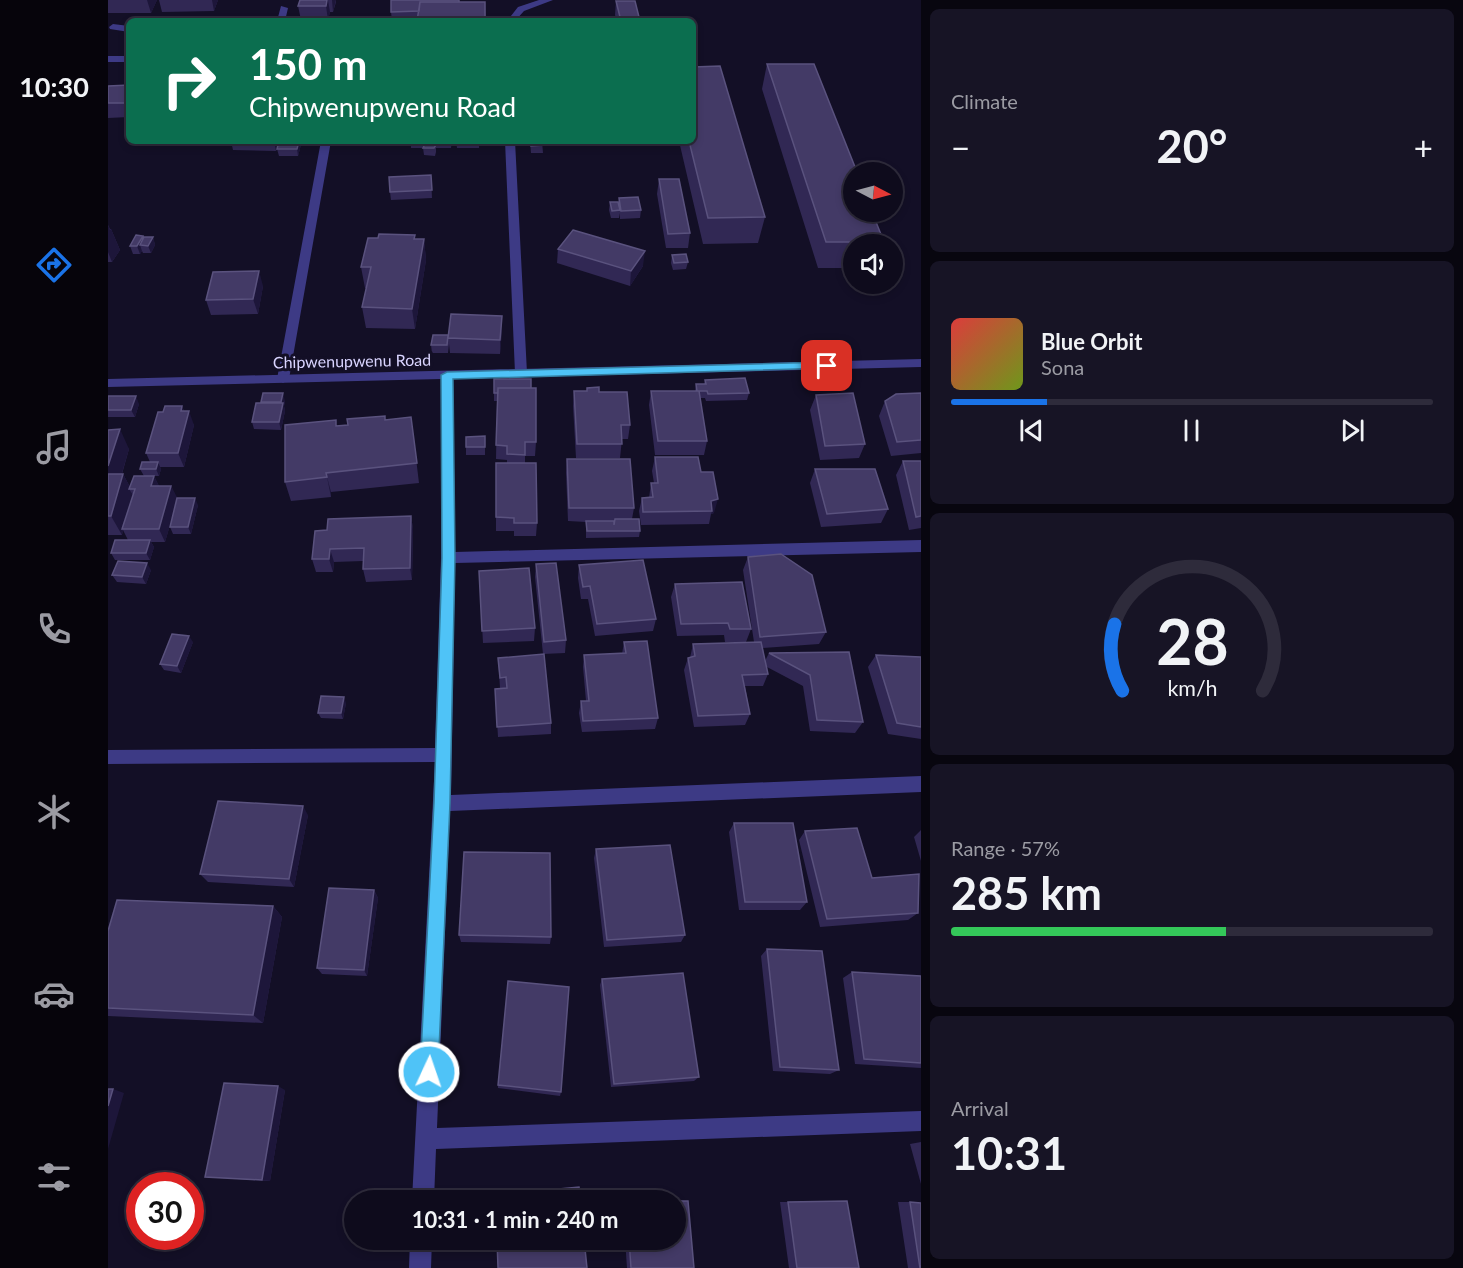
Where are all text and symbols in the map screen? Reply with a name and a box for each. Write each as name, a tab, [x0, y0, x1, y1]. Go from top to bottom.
text: 150 m	[249, 39, 367, 89]
icon: right	[150, 42, 228, 120]
text: 10:30	[19, 70, 89, 103]
text: Climate	[951, 89, 1018, 113]
text: Chipwenupwenu Road	[249, 90, 516, 123]
text: 20°	[1157, 119, 1227, 173]
text: −	[951, 127, 970, 167]
text: +	[1414, 127, 1433, 167]
north arrow	[843, 162, 903, 222]
map controls	[843, 162, 903, 294]
button: sound	[843, 234, 903, 294]
icon: directions	[33, 244, 75, 286]
text: Blue Orbit	[1041, 328, 1142, 355]
pin	[801, 340, 852, 391]
icon: arrive	[810, 349, 843, 382]
street label: Chipwenupwenu Road	[273, 350, 431, 371]
text: Sona	[1041, 355, 1084, 379]
icon: previous	[1015, 414, 1048, 447]
icon: pause	[1175, 414, 1208, 447]
icon: next	[1336, 414, 1369, 447]
icon: music	[33, 426, 75, 468]
text: 28	[1156, 603, 1228, 678]
icon: phone	[33, 608, 75, 650]
text: km/h	[1167, 675, 1217, 701]
icon: climate	[33, 791, 75, 833]
text: Range · 57%	[951, 836, 1060, 860]
text: 285 km	[951, 866, 1102, 920]
icon: car	[33, 973, 75, 1015]
position arrow	[397, 1040, 461, 1104]
text: Arrival	[951, 1096, 1009, 1120]
text: 10:31	[951, 1126, 1067, 1180]
icon: filters	[33, 1156, 75, 1198]
speed limit sign: 30	[126, 1172, 204, 1250]
text: 10:31 · 1 min · 240 m	[412, 1206, 618, 1233]

